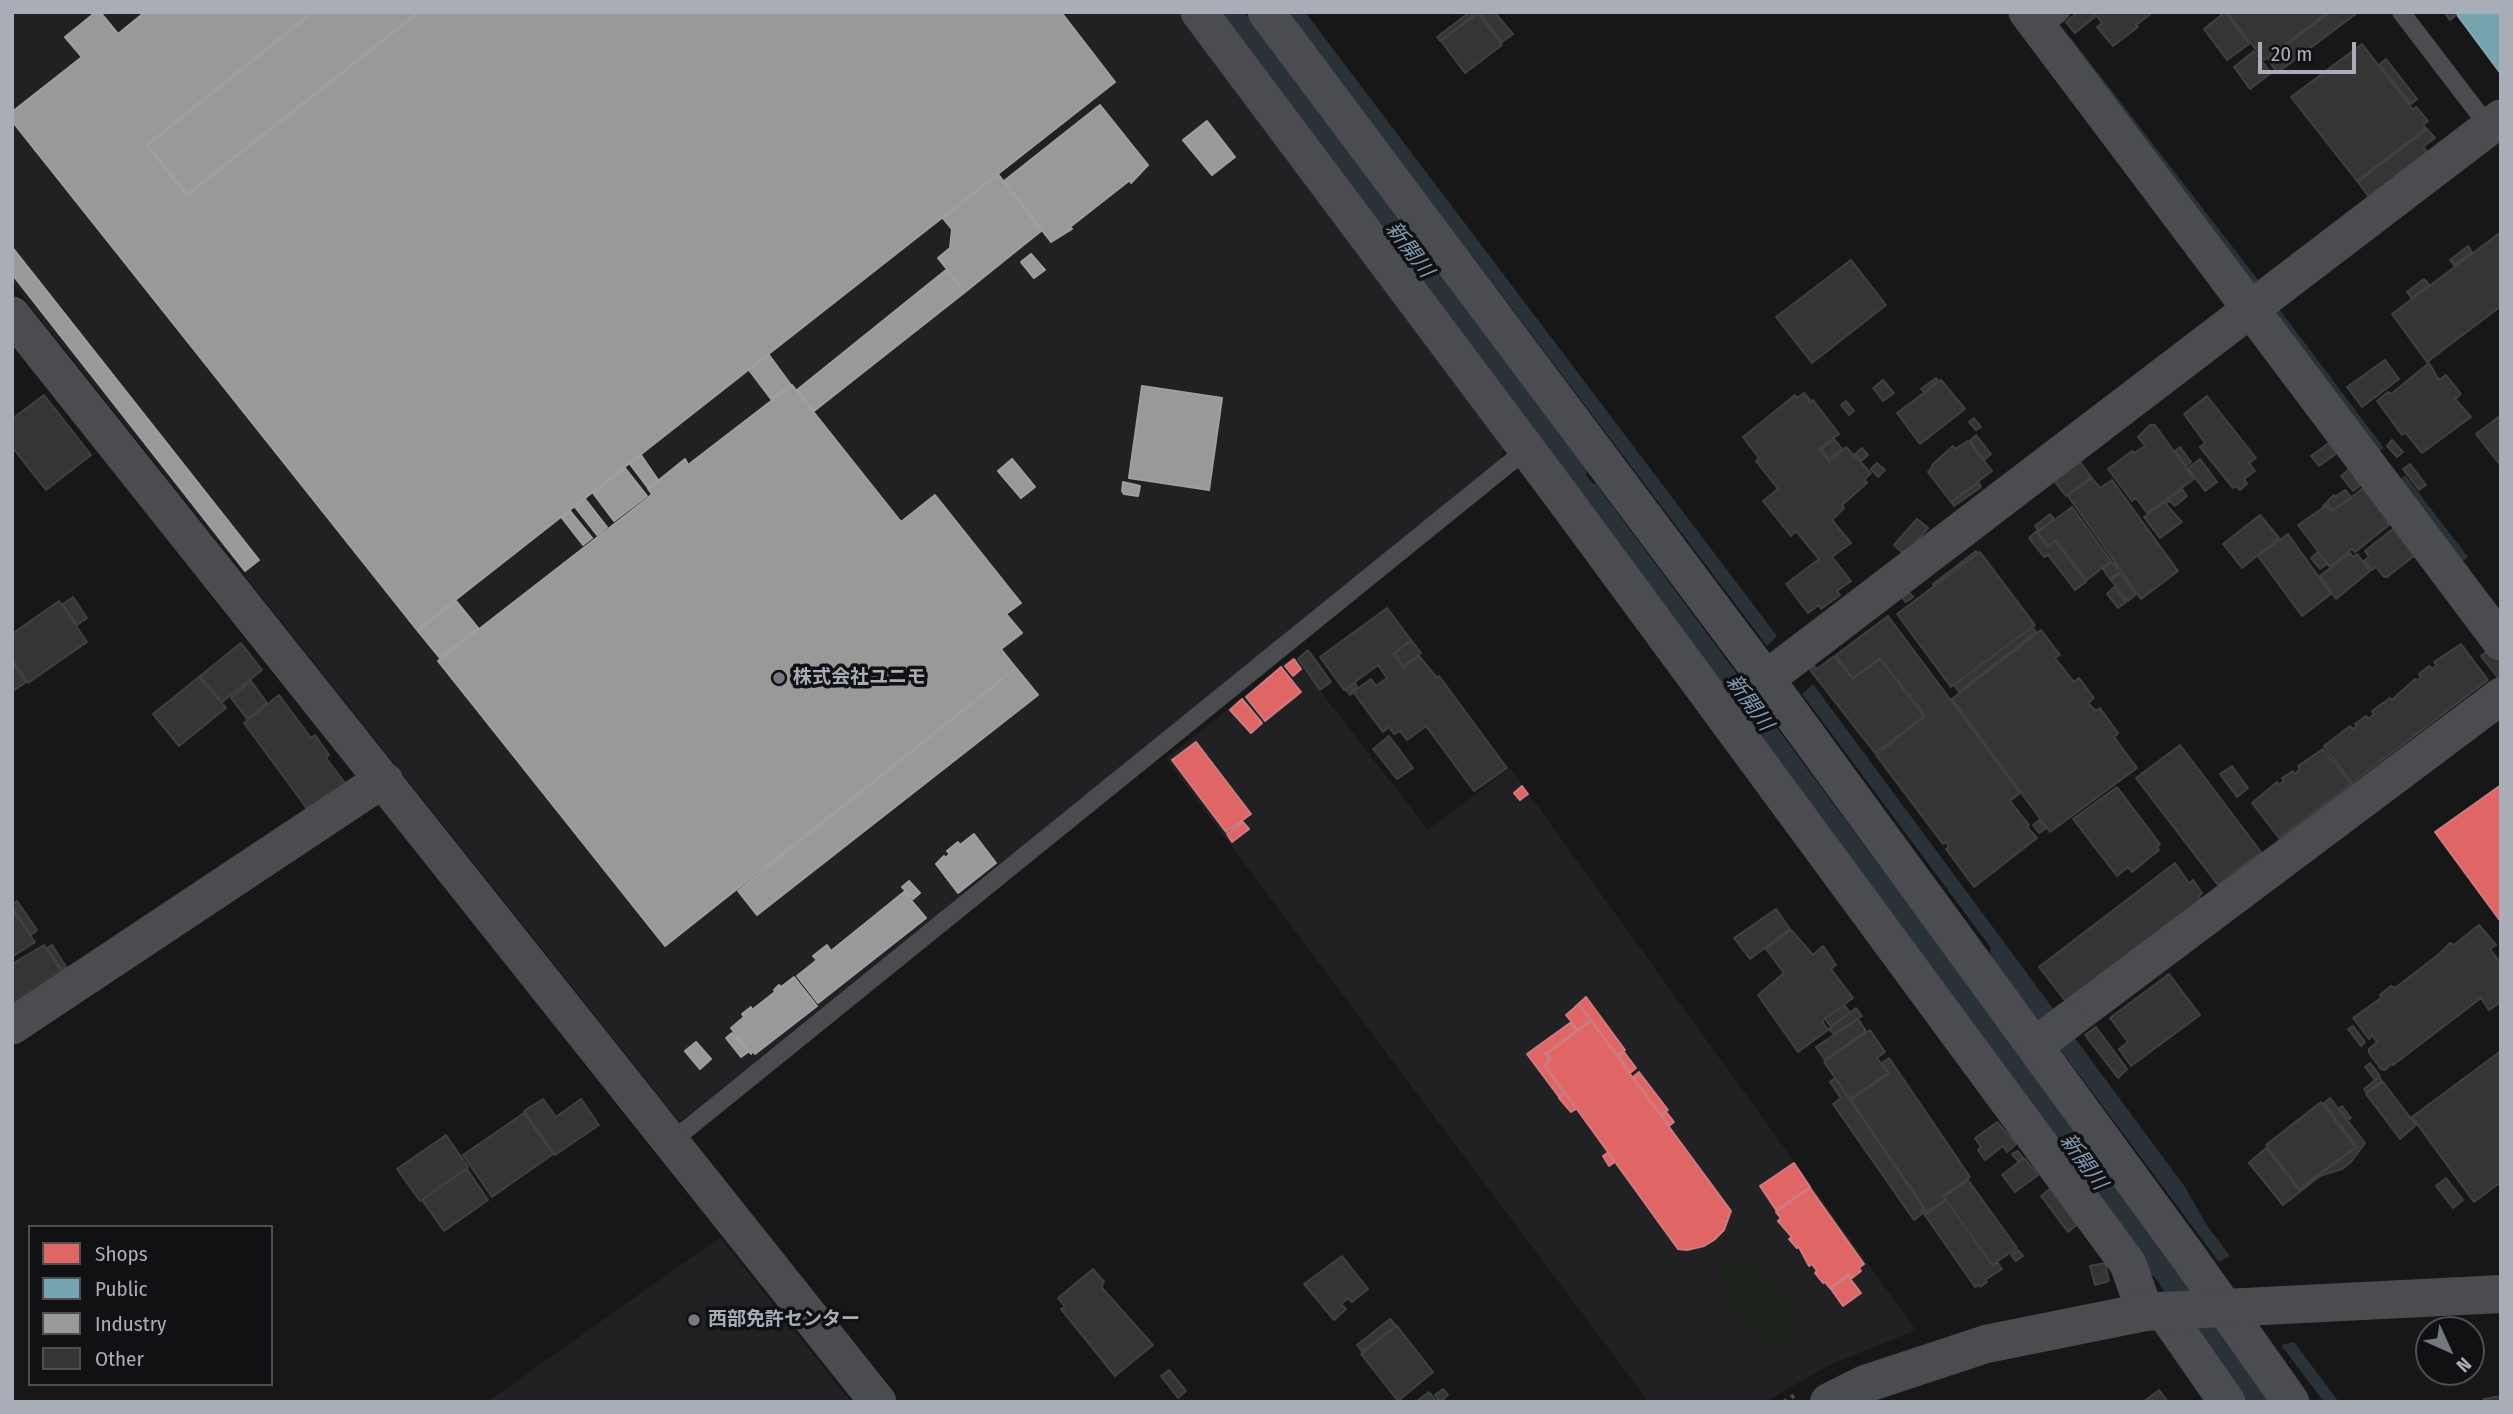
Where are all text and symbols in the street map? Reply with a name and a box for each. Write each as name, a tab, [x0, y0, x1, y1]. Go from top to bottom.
scale bar	[2261, 28, 2359, 72]
text: 20 m	[2271, 41, 2312, 67]
water label: 新開川	[1380, 217, 1438, 283]
place label: 株式会社ユニモ	[793, 667, 926, 689]
marker: 株式会社ユニモ	[771, 670, 787, 686]
water label: 新開川	[1720, 670, 1778, 736]
water label: 新開川	[2054, 1129, 2112, 1195]
legend	[28, 1225, 273, 1386]
text: Shops	[95, 1241, 148, 1267]
text: Public	[95, 1276, 147, 1302]
place label: 西部免許センター	[708, 1309, 860, 1331]
text: Industry	[95, 1311, 166, 1337]
marker: 西部免許センター	[686, 1312, 702, 1328]
north arrow	[2415, 1316, 2485, 1386]
text: Other	[95, 1346, 144, 1372]
text: N	[2452, 1353, 2476, 1377]

